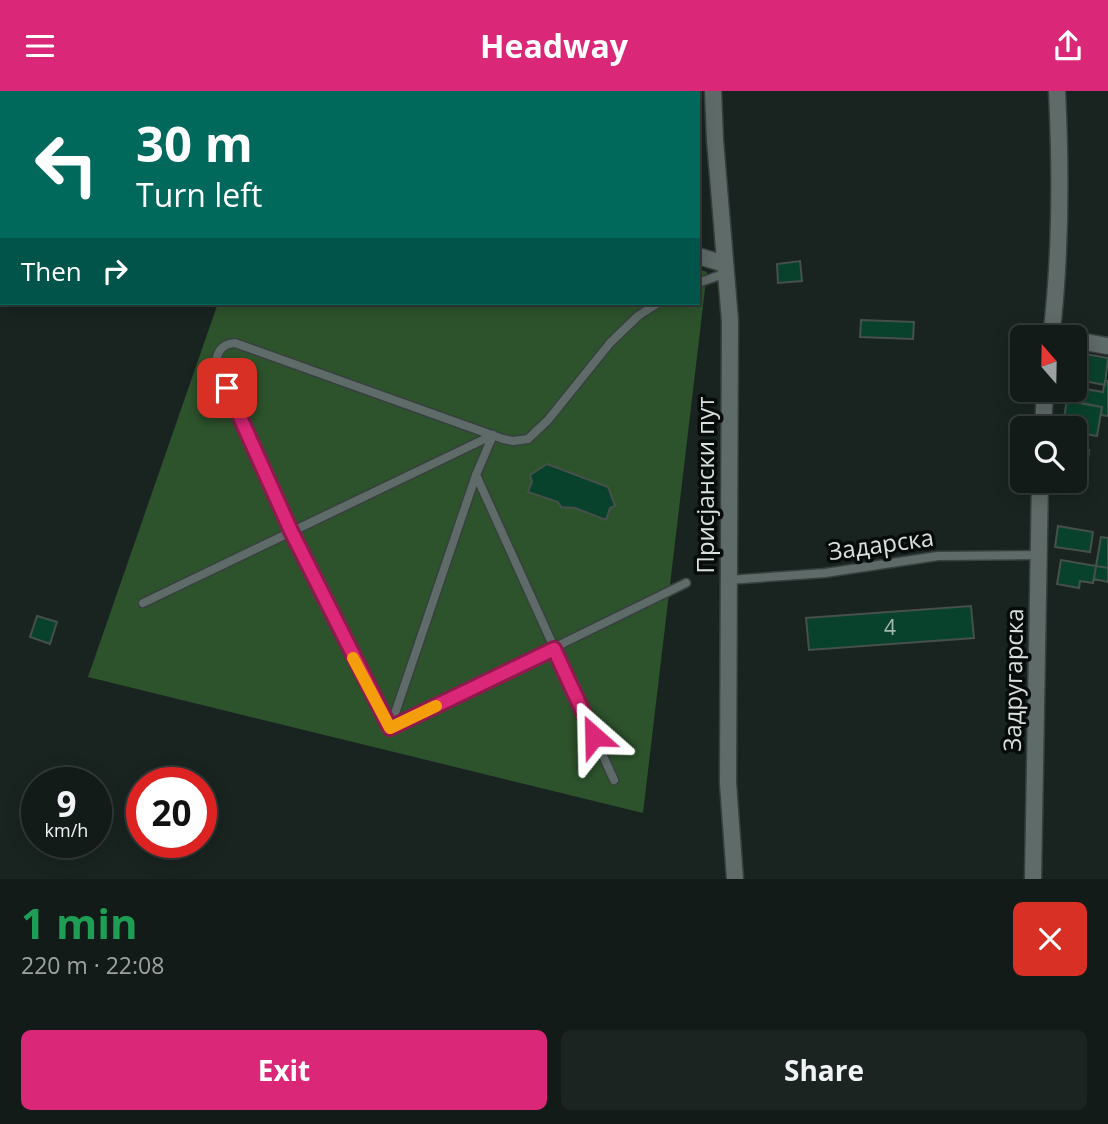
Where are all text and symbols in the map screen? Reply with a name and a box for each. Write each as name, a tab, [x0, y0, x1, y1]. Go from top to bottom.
text: Headway	[480, 24, 628, 67]
icon: menu	[21, 27, 59, 65]
icon: share	[1049, 27, 1087, 65]
text: 30 m	[136, 110, 253, 176]
icon: left	[21, 119, 112, 210]
text: Turn left	[136, 173, 262, 216]
icon: right	[96, 252, 134, 290]
text: Then	[21, 253, 82, 289]
north arrow	[1010, 325, 1087, 403]
map controls	[1010, 325, 1087, 493]
pin	[197, 358, 257, 418]
icon: arrive	[208, 369, 246, 407]
street label: Присјански пут	[688, 396, 721, 574]
button: search	[1010, 416, 1087, 493]
street label: Задарска	[826, 520, 936, 567]
street label: Задругарска	[995, 608, 1030, 752]
house number: 4	[884, 613, 896, 641]
position arrow	[557, 699, 631, 773]
speed limit sign: 20	[126, 767, 217, 858]
text: 9	[56, 780, 77, 827]
text: km/h	[45, 818, 88, 842]
text: 1 min	[21, 894, 138, 951]
button: close	[1013, 902, 1087, 976]
text: 220 m · 22:08	[21, 949, 164, 981]
button: Exit	[21, 1030, 547, 1110]
button: Share	[561, 1030, 1087, 1110]

